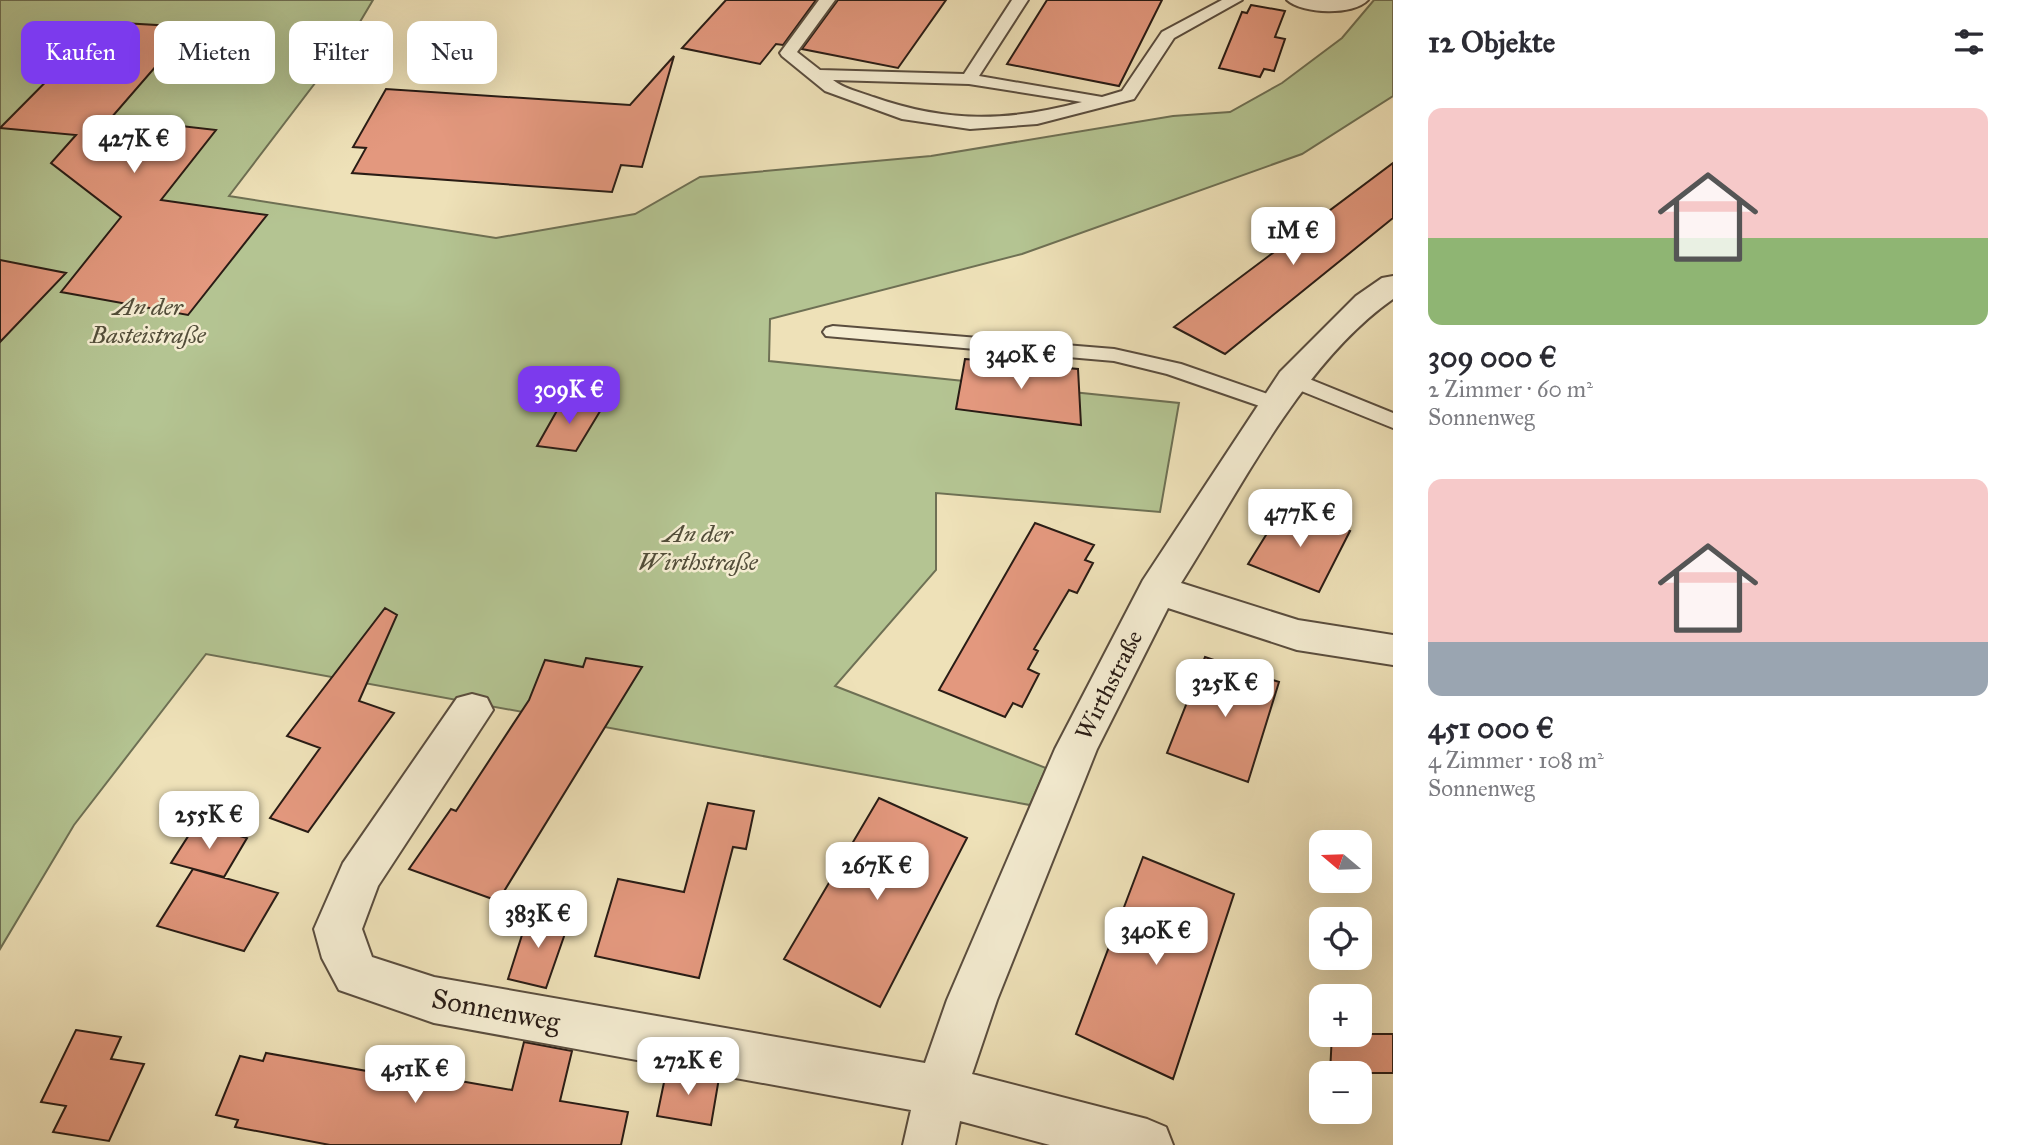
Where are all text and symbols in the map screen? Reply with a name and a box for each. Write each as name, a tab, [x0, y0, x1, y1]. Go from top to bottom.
chip: Kaufen	[21, 21, 140, 84]
chip: Mieten	[154, 21, 275, 84]
chip: Filter	[289, 21, 393, 84]
chip: Neu	[407, 21, 497, 84]
icon: filters	[1950, 23, 1988, 61]
text: 12 Objekte	[1428, 24, 1555, 60]
pin: 427K €	[77, 116, 191, 175]
text: 427K €	[98, 124, 170, 152]
icon: home	[1645, 154, 1771, 280]
pin: 1M €	[1252, 208, 1334, 267]
text: 1M €	[1267, 216, 1319, 244]
park label: An der Basteistraße	[89, 292, 207, 350]
pin: 340K €	[964, 332, 1078, 391]
text: 309 000 €	[1428, 339, 1557, 375]
text: 340K €	[986, 340, 1056, 368]
pin: 309K €	[512, 366, 626, 426]
text: 309K €	[534, 375, 604, 403]
text: 2 Zimmer · 60 m²	[1428, 375, 1593, 403]
text: Sonnenweg	[1428, 403, 1535, 431]
pin: 477K €	[1243, 490, 1357, 549]
text: 477K €	[1264, 498, 1336, 526]
park label: An der Wirthstraße	[638, 519, 759, 577]
icon: home	[1645, 525, 1771, 651]
street label: Wirthstraße	[1069, 625, 1149, 745]
pin: 325K €	[1168, 660, 1282, 719]
text: 325K €	[1192, 668, 1258, 696]
text: 451 000 €	[1428, 710, 1554, 746]
text: 4 Zimmer · 108 m²	[1428, 746, 1604, 774]
text: Sonnenweg	[1428, 774, 1535, 802]
pin: 255K €	[152, 792, 266, 851]
text: 255K €	[175, 800, 243, 828]
north arrow	[1309, 830, 1372, 892]
map controls	[1309, 830, 1372, 1124]
pin: 267K €	[820, 842, 934, 902]
text: 267K €	[842, 851, 912, 879]
pin: 383K €	[481, 890, 595, 950]
text: 383K €	[505, 899, 571, 927]
button: locate	[1309, 907, 1372, 970]
pin: 340K €	[1099, 908, 1213, 967]
text: 340K €	[1121, 916, 1191, 944]
street label: Sonnenweg	[429, 980, 564, 1040]
button: +	[1309, 984, 1372, 1047]
pin: 272K €	[631, 1038, 745, 1097]
pin: 451K €	[358, 1046, 472, 1105]
text: 272K €	[653, 1046, 723, 1074]
text: 451K €	[381, 1054, 449, 1082]
button: −	[1309, 1061, 1372, 1124]

